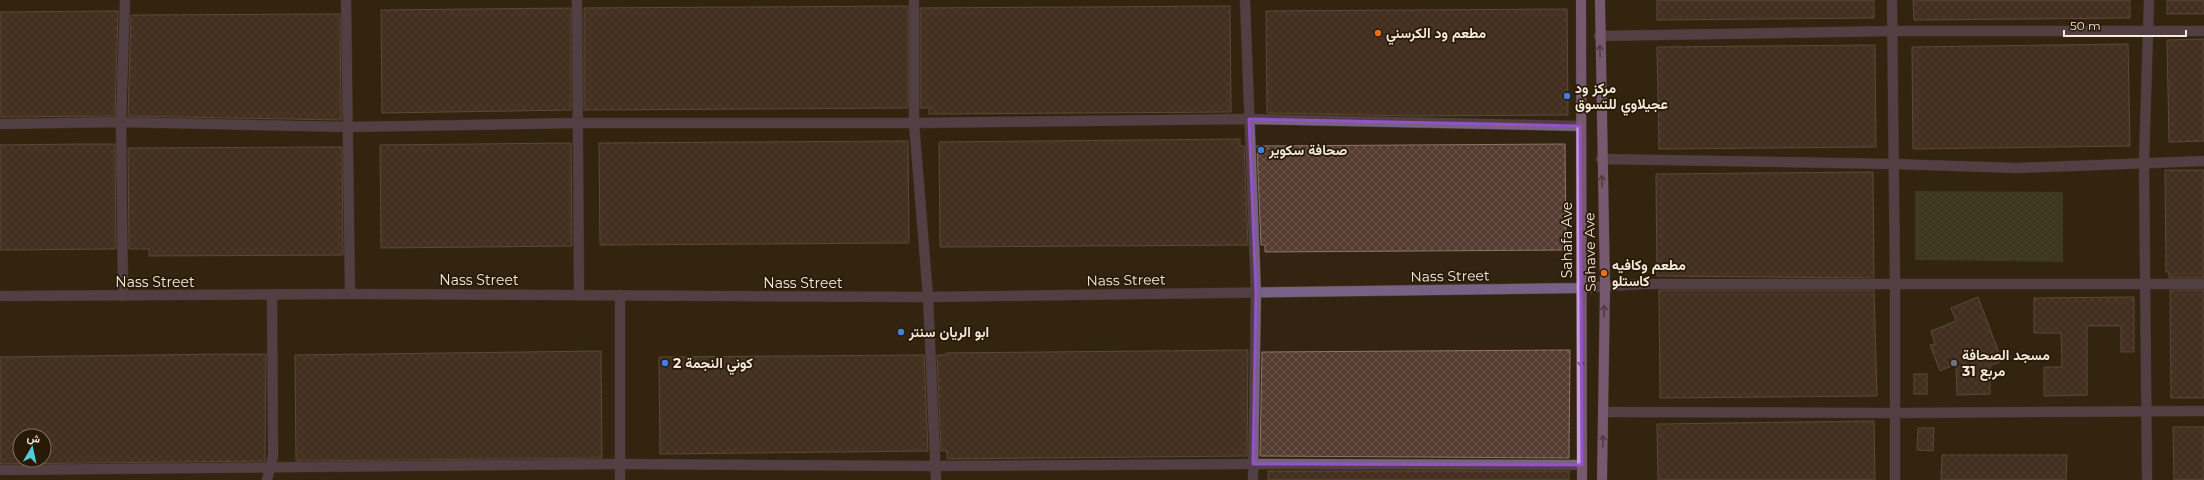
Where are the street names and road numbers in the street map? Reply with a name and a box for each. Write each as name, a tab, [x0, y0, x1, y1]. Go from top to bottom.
street label: Sahafa Ave	[1558, 202, 1576, 278]
street label: Sahave Ave	[1580, 212, 1600, 292]
street label: Nass Street	[1410, 266, 1490, 286]
street label: Nass Street	[1086, 270, 1166, 290]
street label: Nass Street	[439, 271, 519, 289]
street label: Nass Street	[115, 273, 195, 291]
street label: Nass Street	[763, 274, 843, 292]

